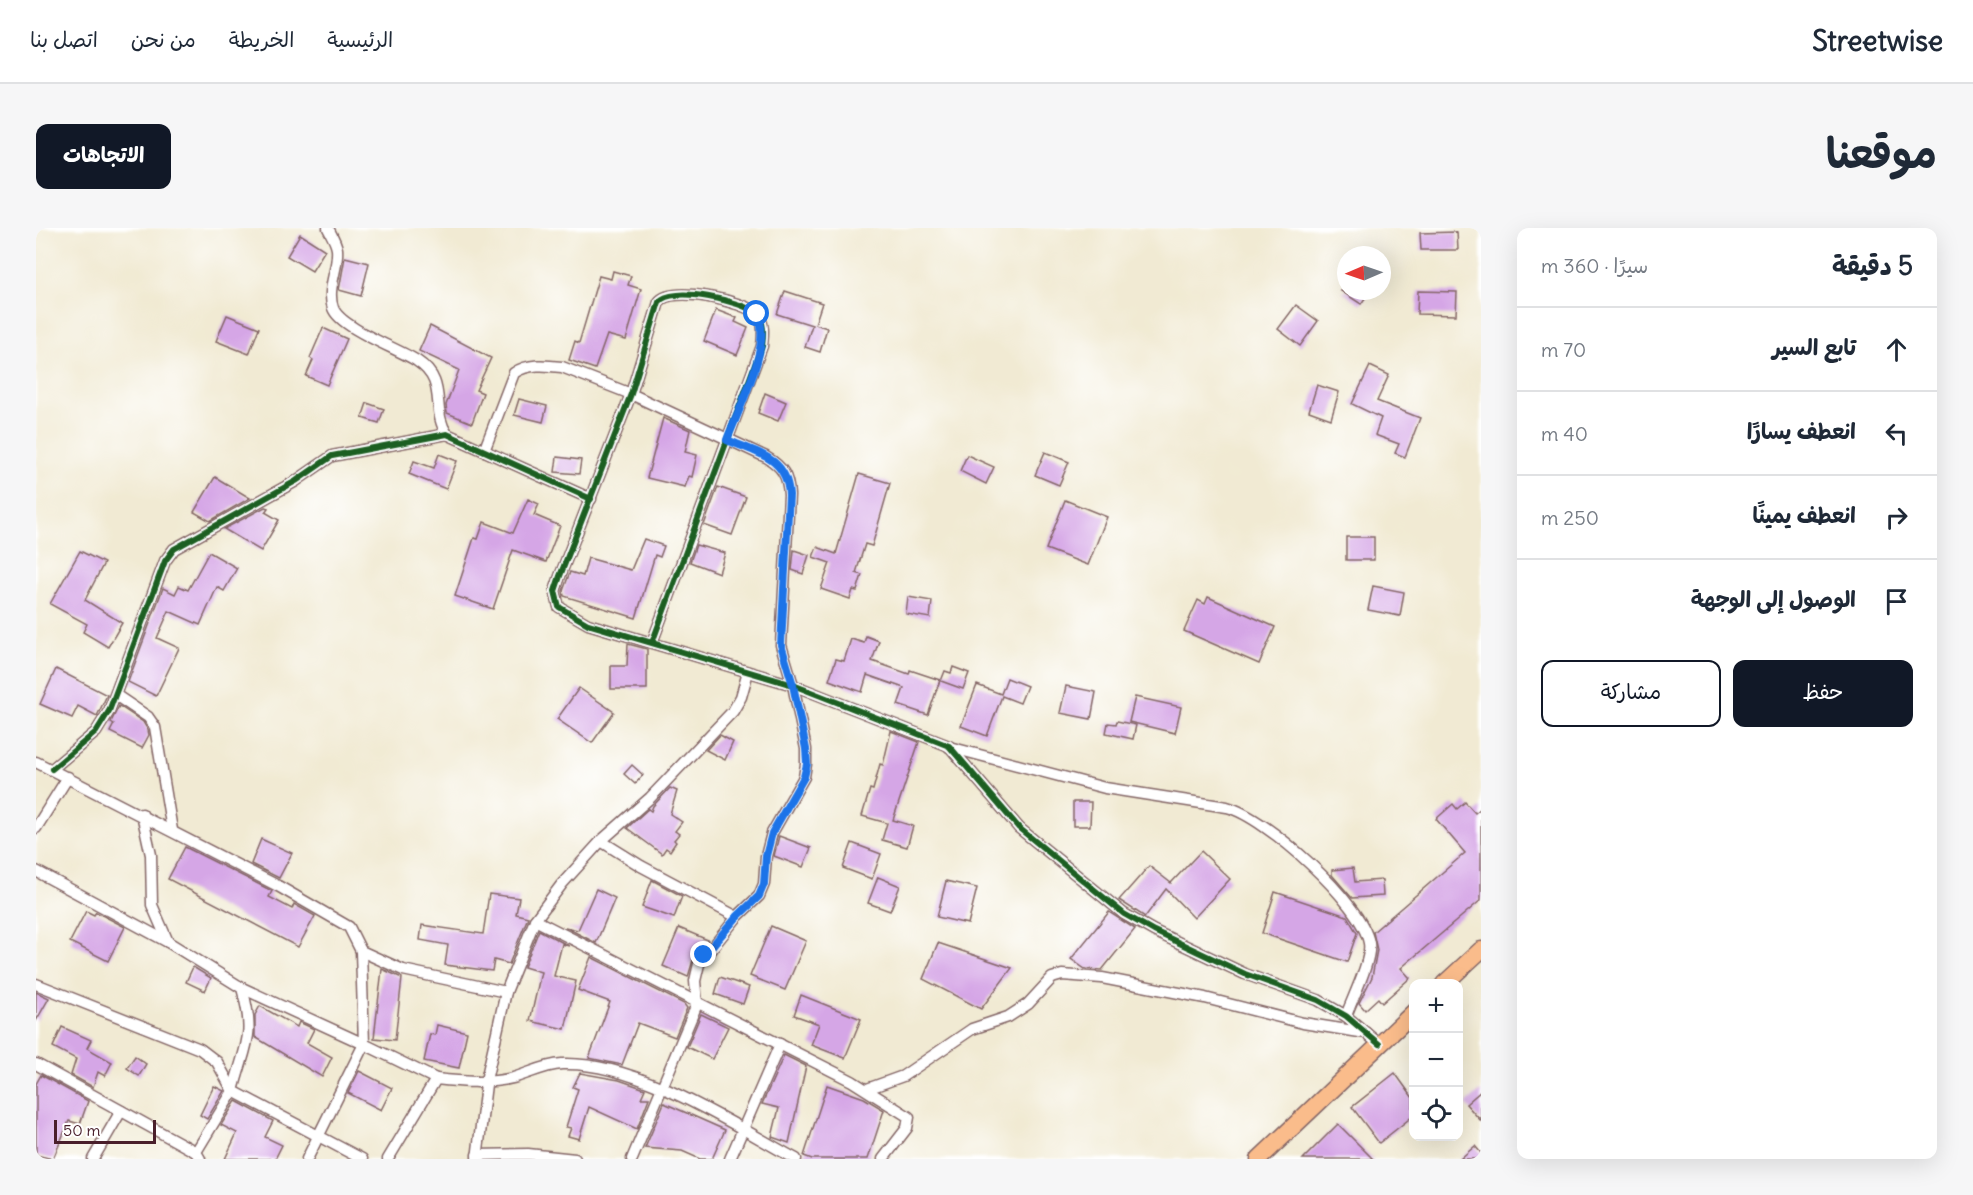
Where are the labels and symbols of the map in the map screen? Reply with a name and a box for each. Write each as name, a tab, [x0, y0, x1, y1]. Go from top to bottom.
north arrow	[1337, 246, 1391, 300]
route start	[743, 300, 769, 326]
route end	[690, 941, 716, 967]
scale bar	[54, 1117, 156, 1144]

